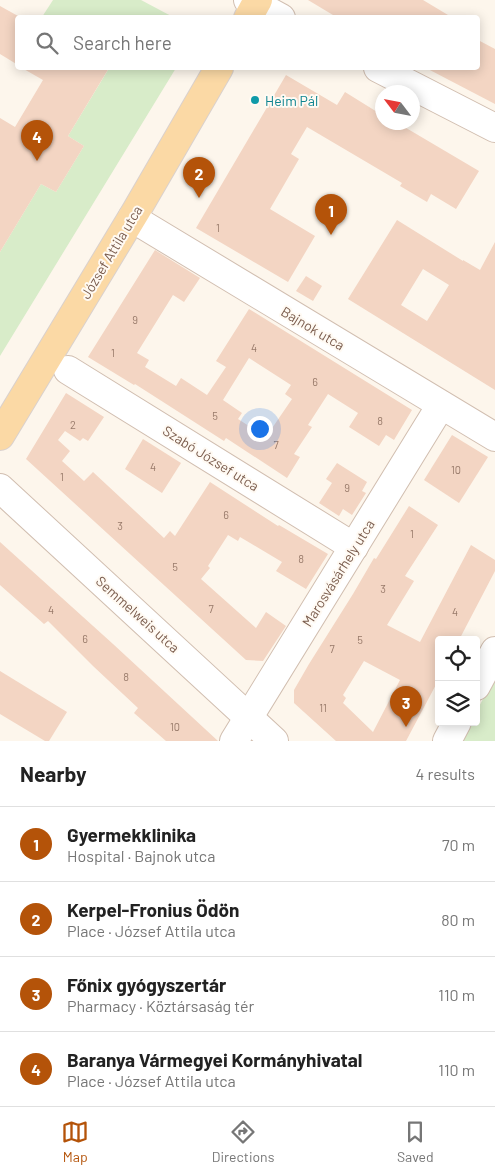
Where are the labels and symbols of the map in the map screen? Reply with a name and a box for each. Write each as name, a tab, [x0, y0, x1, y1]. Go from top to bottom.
north arrow	[375, 85, 420, 130]
place label: Heim Pál	[265, 92, 318, 109]
marker: Heim Pál	[249, 94, 261, 106]
pin: 4	[21, 120, 53, 161]
pin: 2	[183, 157, 215, 198]
pin: 1	[315, 194, 347, 235]
street label: József Attila utca	[76, 202, 146, 302]
house number: 1	[216, 221, 220, 234]
street label: Bajnok utca	[278, 302, 348, 354]
house number: 9	[132, 313, 138, 326]
house number: 4	[251, 341, 257, 354]
house number: 1	[111, 346, 115, 359]
house number: 6	[312, 375, 318, 388]
house number: 5	[212, 409, 218, 422]
house number: 8	[377, 414, 383, 427]
your location	[247, 416, 273, 442]
house number: 2	[70, 418, 76, 431]
street label: Szabó József utca	[160, 422, 262, 494]
house number: 7	[273, 438, 279, 451]
house number: 4	[150, 460, 156, 473]
house number: 10	[451, 463, 461, 476]
house number: 1	[60, 470, 64, 483]
house number: 9	[344, 481, 350, 494]
house number: 6	[223, 508, 229, 521]
street label: Marosvásárhely utca	[298, 516, 378, 630]
house number: 3	[117, 519, 123, 532]
house number: 1	[410, 527, 414, 540]
house number: 8	[298, 552, 304, 565]
house number: 5	[172, 560, 178, 573]
street label: Semmelweis utca	[93, 572, 183, 656]
house number: 3	[380, 582, 386, 595]
house number: 7	[208, 602, 214, 615]
house number: 4	[48, 603, 54, 616]
house number: 4	[452, 605, 458, 618]
house number: 6	[82, 632, 88, 645]
house number: 5	[357, 633, 363, 646]
house number: 7	[329, 642, 335, 655]
house number: 8	[123, 670, 129, 683]
pin: 3	[390, 686, 422, 727]
house number: 11	[319, 701, 327, 714]
house number: 10	[170, 720, 180, 733]

